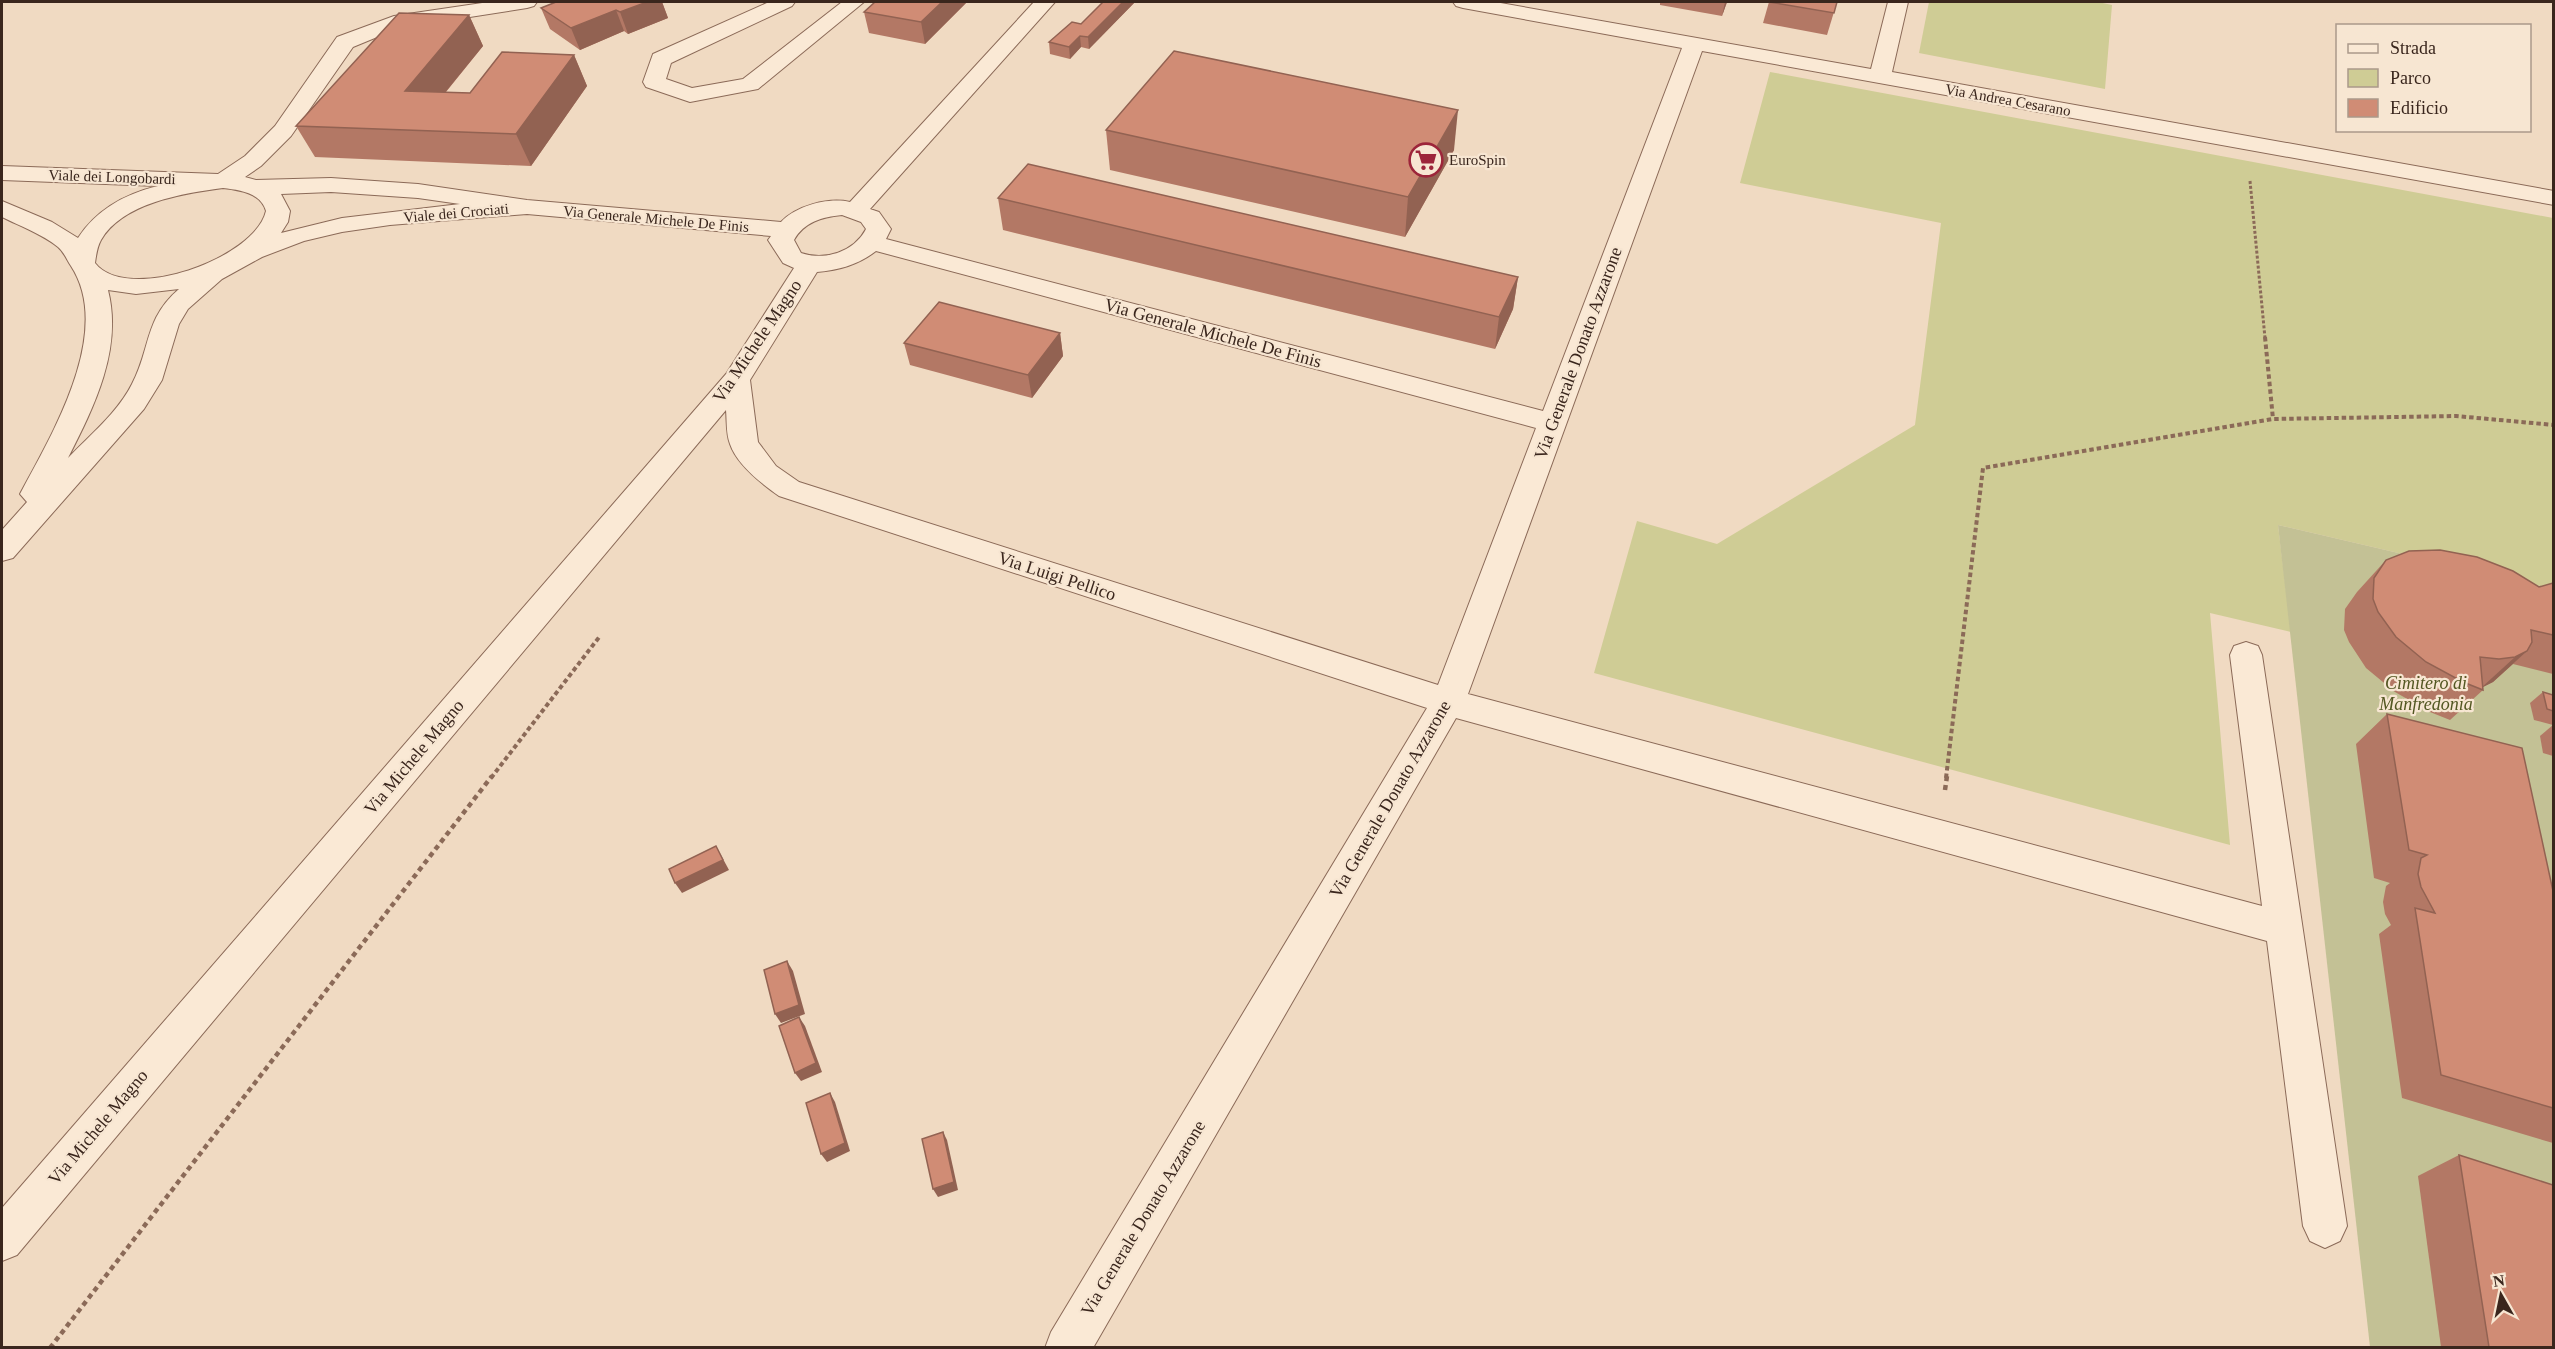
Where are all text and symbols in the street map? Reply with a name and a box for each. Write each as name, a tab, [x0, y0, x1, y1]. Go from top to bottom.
legend	[2336, 24, 2531, 132]
text: Strada	[2390, 38, 2436, 58]
text: Parco	[2390, 68, 2431, 88]
street label: Via Andrea Cesarano	[1944, 81, 2072, 119]
text: Edificio	[2390, 98, 2448, 118]
supermarket icon: EuroSpin	[1408, 142, 1444, 178]
place label: EuroSpin	[1449, 152, 1506, 168]
street label: Viale dei Longobardi	[48, 167, 176, 187]
street label: Viale dei Crociati	[403, 200, 509, 226]
street label: Via Generale Michele De Finis	[562, 203, 750, 235]
street label: Via Generale Donato Azzarone	[1530, 244, 1626, 462]
street label: Via Michele Magno	[708, 276, 806, 406]
street label: Via Generale Michele De Finis	[1102, 294, 1324, 372]
street label: Via Luigi Pellico	[995, 547, 1119, 605]
park label: Cimitero di Manfredonia	[2378, 673, 2473, 714]
street label: Via Michele Magno	[360, 695, 468, 819]
street label: Via Generale Donato Azzarone	[1325, 697, 1455, 901]
street label: Via Michele Magno	[44, 1065, 152, 1189]
street label: Via Generale Donato Azzarone	[1077, 1117, 1209, 1319]
north arrow	[2471, 1265, 2531, 1325]
text: N	[2492, 1271, 2506, 1290]

